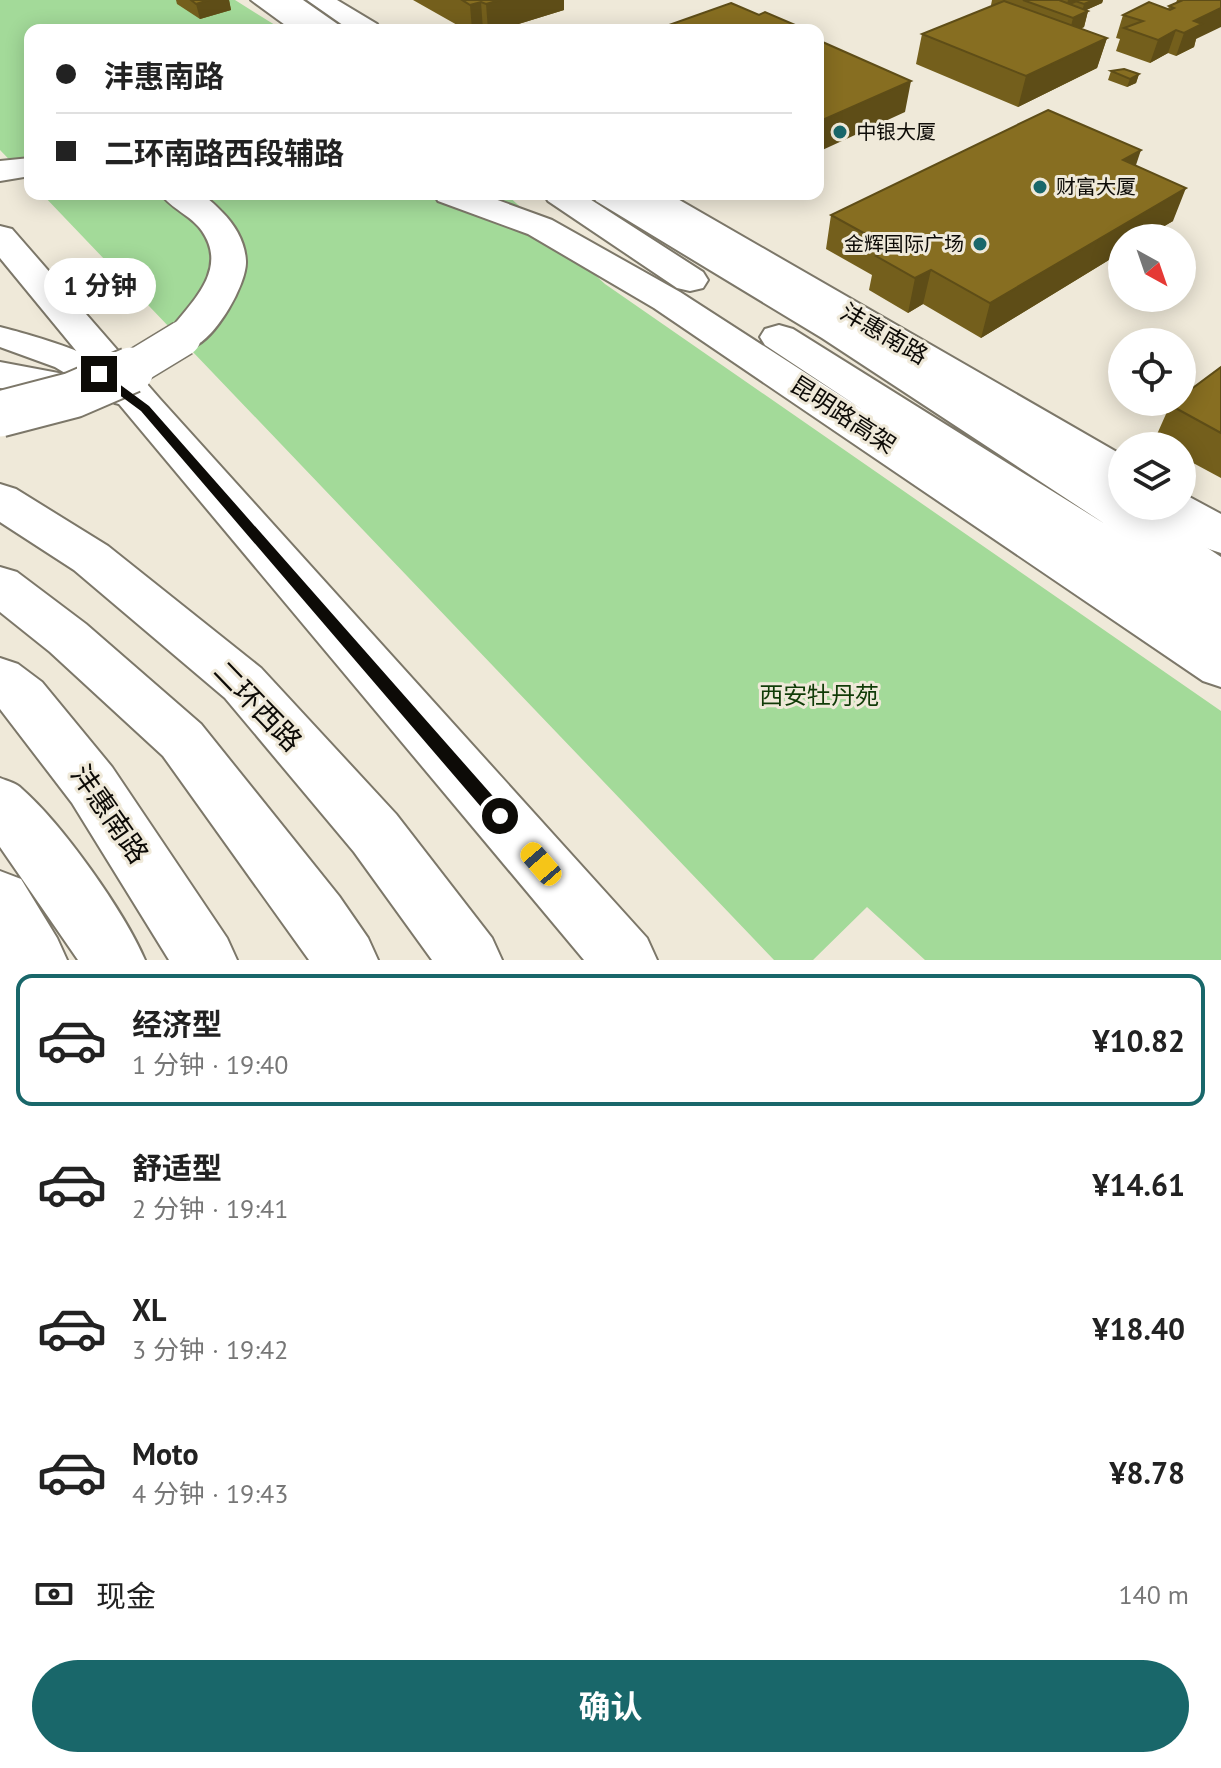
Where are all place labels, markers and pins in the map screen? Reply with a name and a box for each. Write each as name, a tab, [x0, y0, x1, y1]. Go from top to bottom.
place label: 中银大厦	[856, 119, 936, 145]
marker: 中银大厦	[831, 123, 849, 141]
place label: 财富大厦	[1056, 174, 1136, 200]
marker: 财富大厦	[1031, 178, 1049, 196]
place label: 金辉国际广场	[844, 231, 964, 257]
marker: 金辉国际广场	[971, 235, 989, 253]

